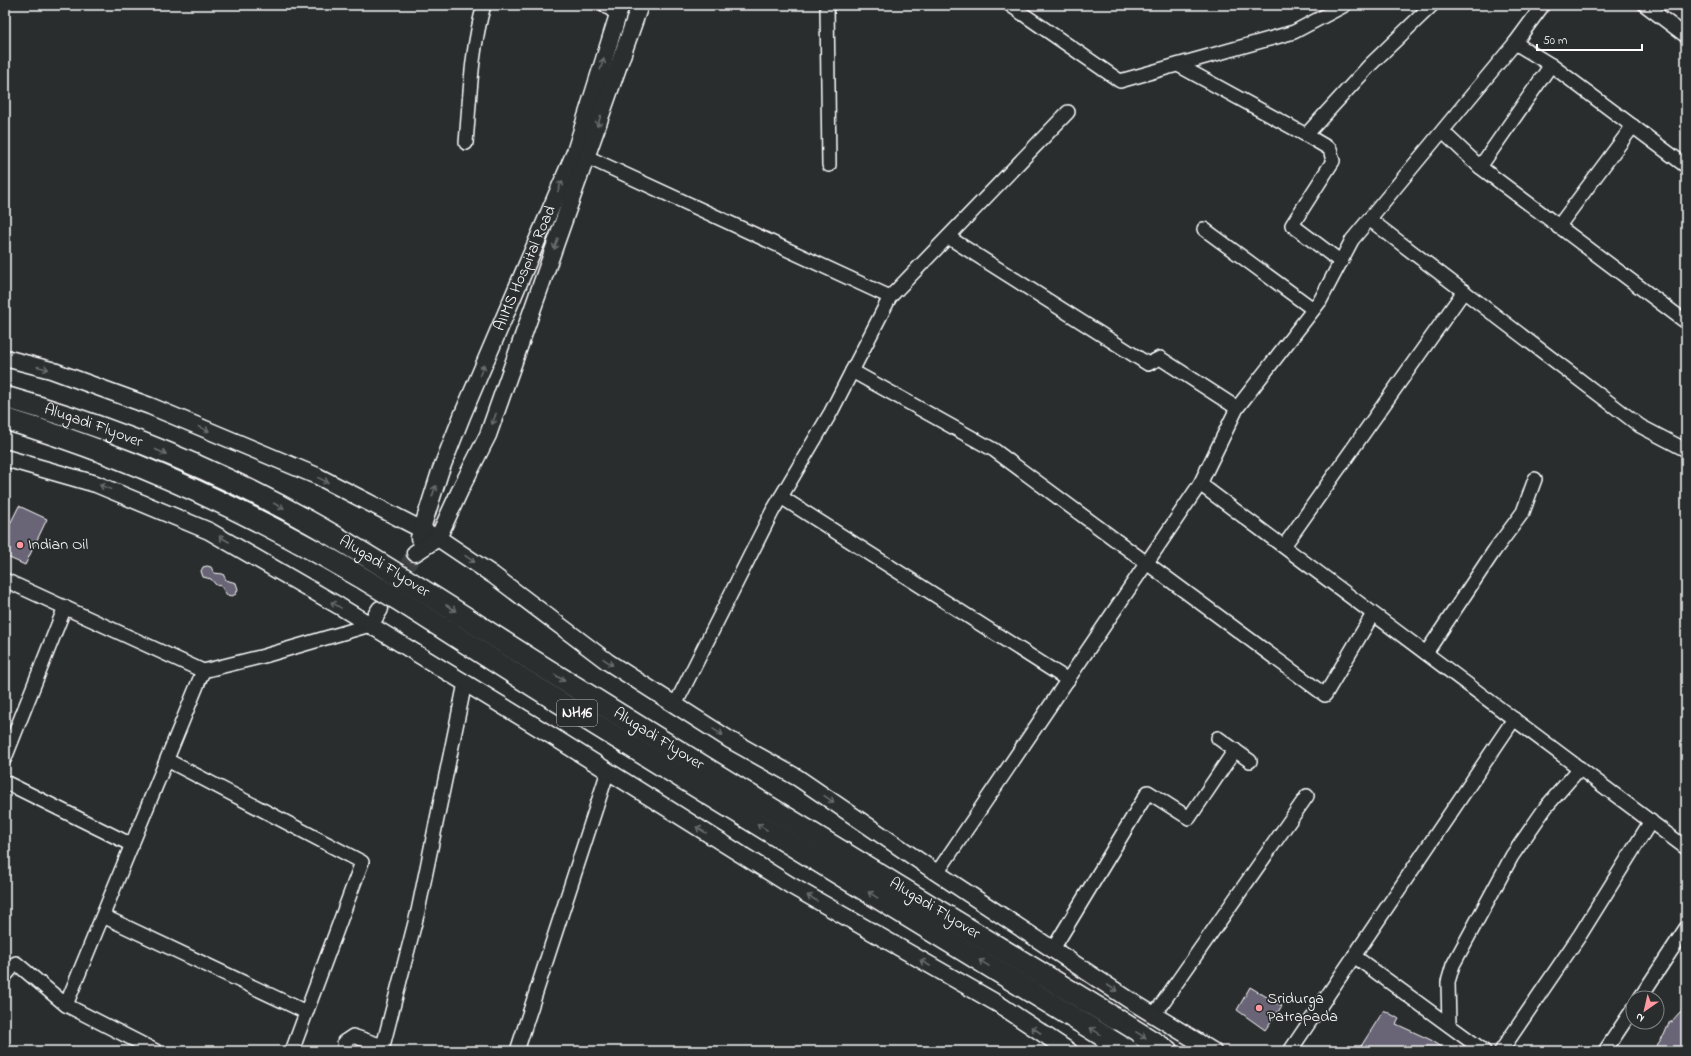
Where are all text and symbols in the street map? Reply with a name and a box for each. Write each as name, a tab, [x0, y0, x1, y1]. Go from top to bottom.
scale bar	[1537, 26, 1642, 52]
text: 50 m	[1543, 32, 1567, 50]
one-way arrow	[599, 57, 606, 70]
one-way arrow	[595, 115, 603, 127]
one-way arrow	[557, 181, 564, 193]
street label: AIIMS Hospital Road	[488, 202, 563, 335]
one-way arrow	[552, 237, 559, 250]
one-way arrow	[36, 365, 49, 372]
one-way arrow	[478, 365, 486, 377]
street label: Alugadi Flyover	[41, 397, 146, 454]
one-way arrow	[490, 412, 497, 425]
one-way arrow	[197, 426, 209, 433]
one-way arrow	[154, 448, 166, 456]
one-way arrow	[317, 476, 329, 484]
one-way arrow	[99, 483, 111, 491]
one-way arrow	[430, 486, 438, 498]
one-way arrow	[272, 503, 284, 511]
street label: Alugadi Flyover	[334, 529, 435, 604]
place label: Indian Oil	[28, 533, 88, 557]
one-way arrow	[218, 535, 230, 543]
marker: Indian Oil	[15, 540, 25, 550]
one-way arrow	[464, 555, 475, 563]
one-way arrow	[330, 600, 342, 608]
one-way arrow	[445, 604, 456, 612]
one-way arrow	[602, 658, 613, 666]
one-way arrow	[554, 674, 565, 682]
road number: NH16	[557, 700, 597, 726]
street label: Alugadi Flyover	[608, 702, 709, 776]
one-way arrow	[712, 728, 723, 736]
one-way arrow	[823, 795, 834, 803]
one-way arrow	[757, 823, 768, 831]
one-way arrow	[696, 826, 707, 834]
street label: Alugadi Flyover	[884, 872, 985, 946]
one-way arrow	[868, 891, 879, 899]
one-way arrow	[806, 894, 818, 902]
one-way arrow	[919, 958, 931, 966]
one-way arrow	[978, 958, 990, 966]
one-way arrow	[1107, 984, 1118, 992]
place label: Sridurga Patrapada	[1267, 987, 1338, 1029]
north arrow	[1625, 990, 1665, 1030]
marker: Sridurga Patrapada	[1254, 1003, 1264, 1013]
text: N	[1632, 1009, 1648, 1026]
one-way arrow	[1030, 1025, 1042, 1033]
one-way arrow	[1089, 1026, 1101, 1034]
one-way arrow	[1136, 1031, 1147, 1040]

